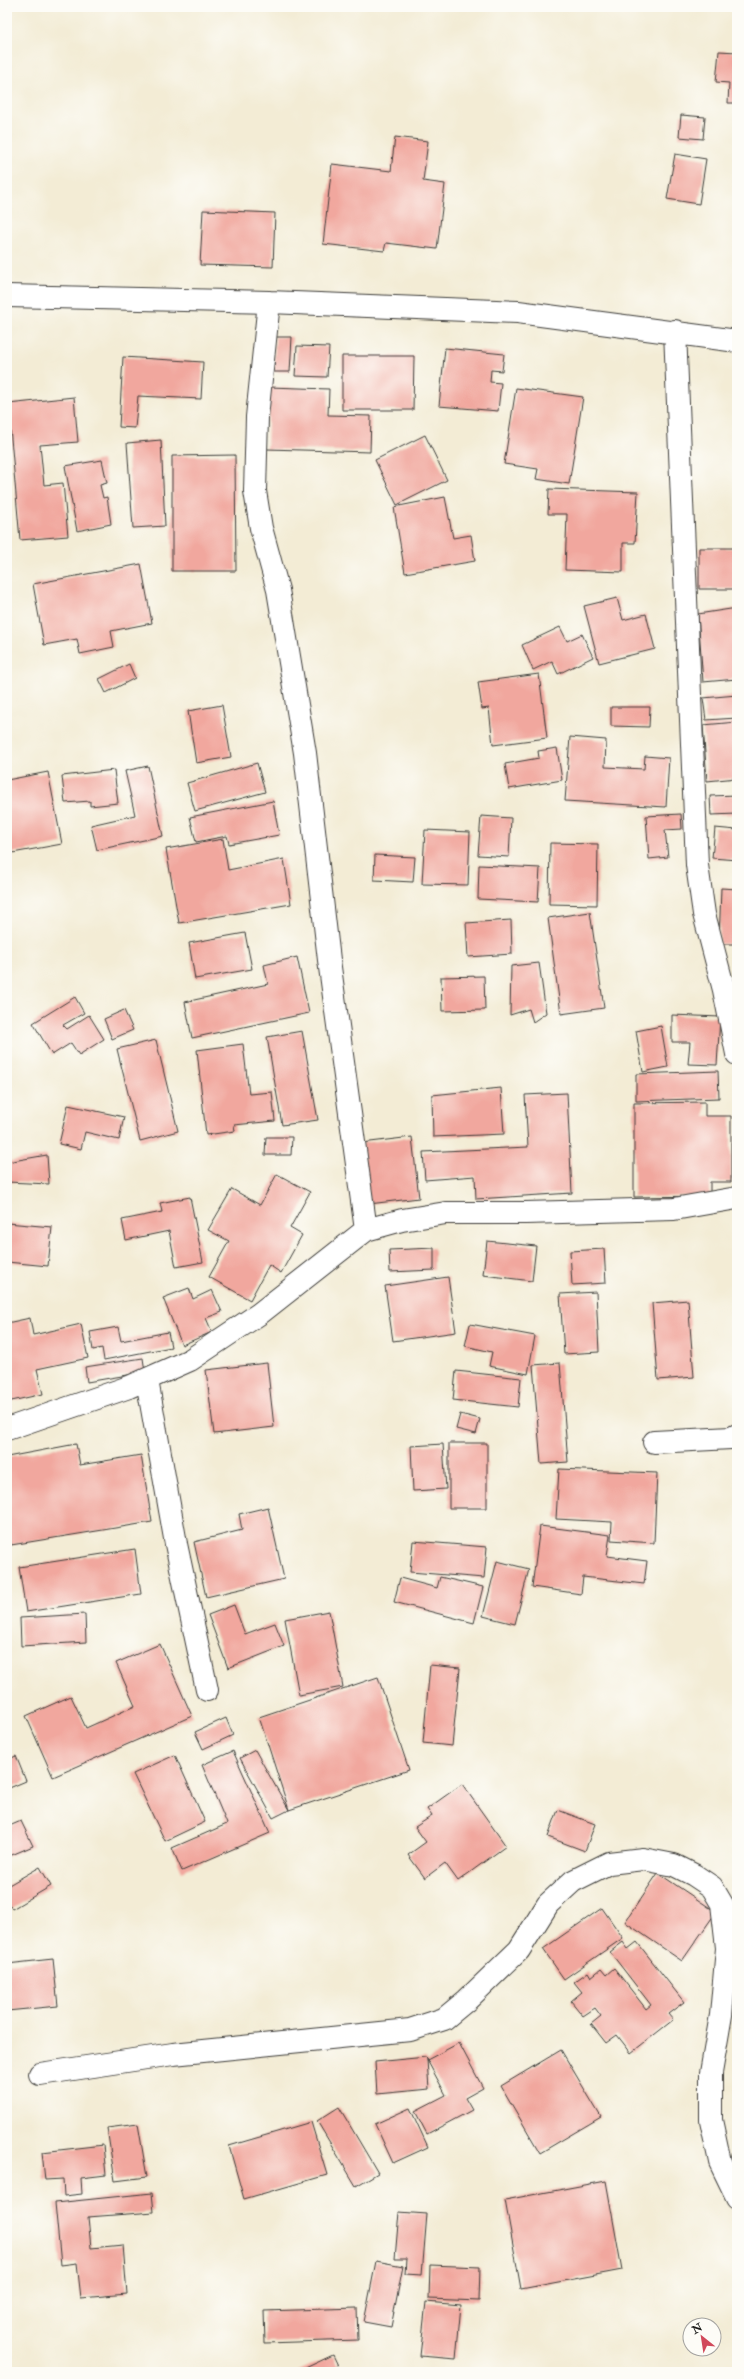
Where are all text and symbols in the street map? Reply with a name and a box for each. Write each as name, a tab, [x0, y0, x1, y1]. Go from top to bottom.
north arrow	[682, 2317, 722, 2357]
text: N	[689, 2320, 706, 2337]

